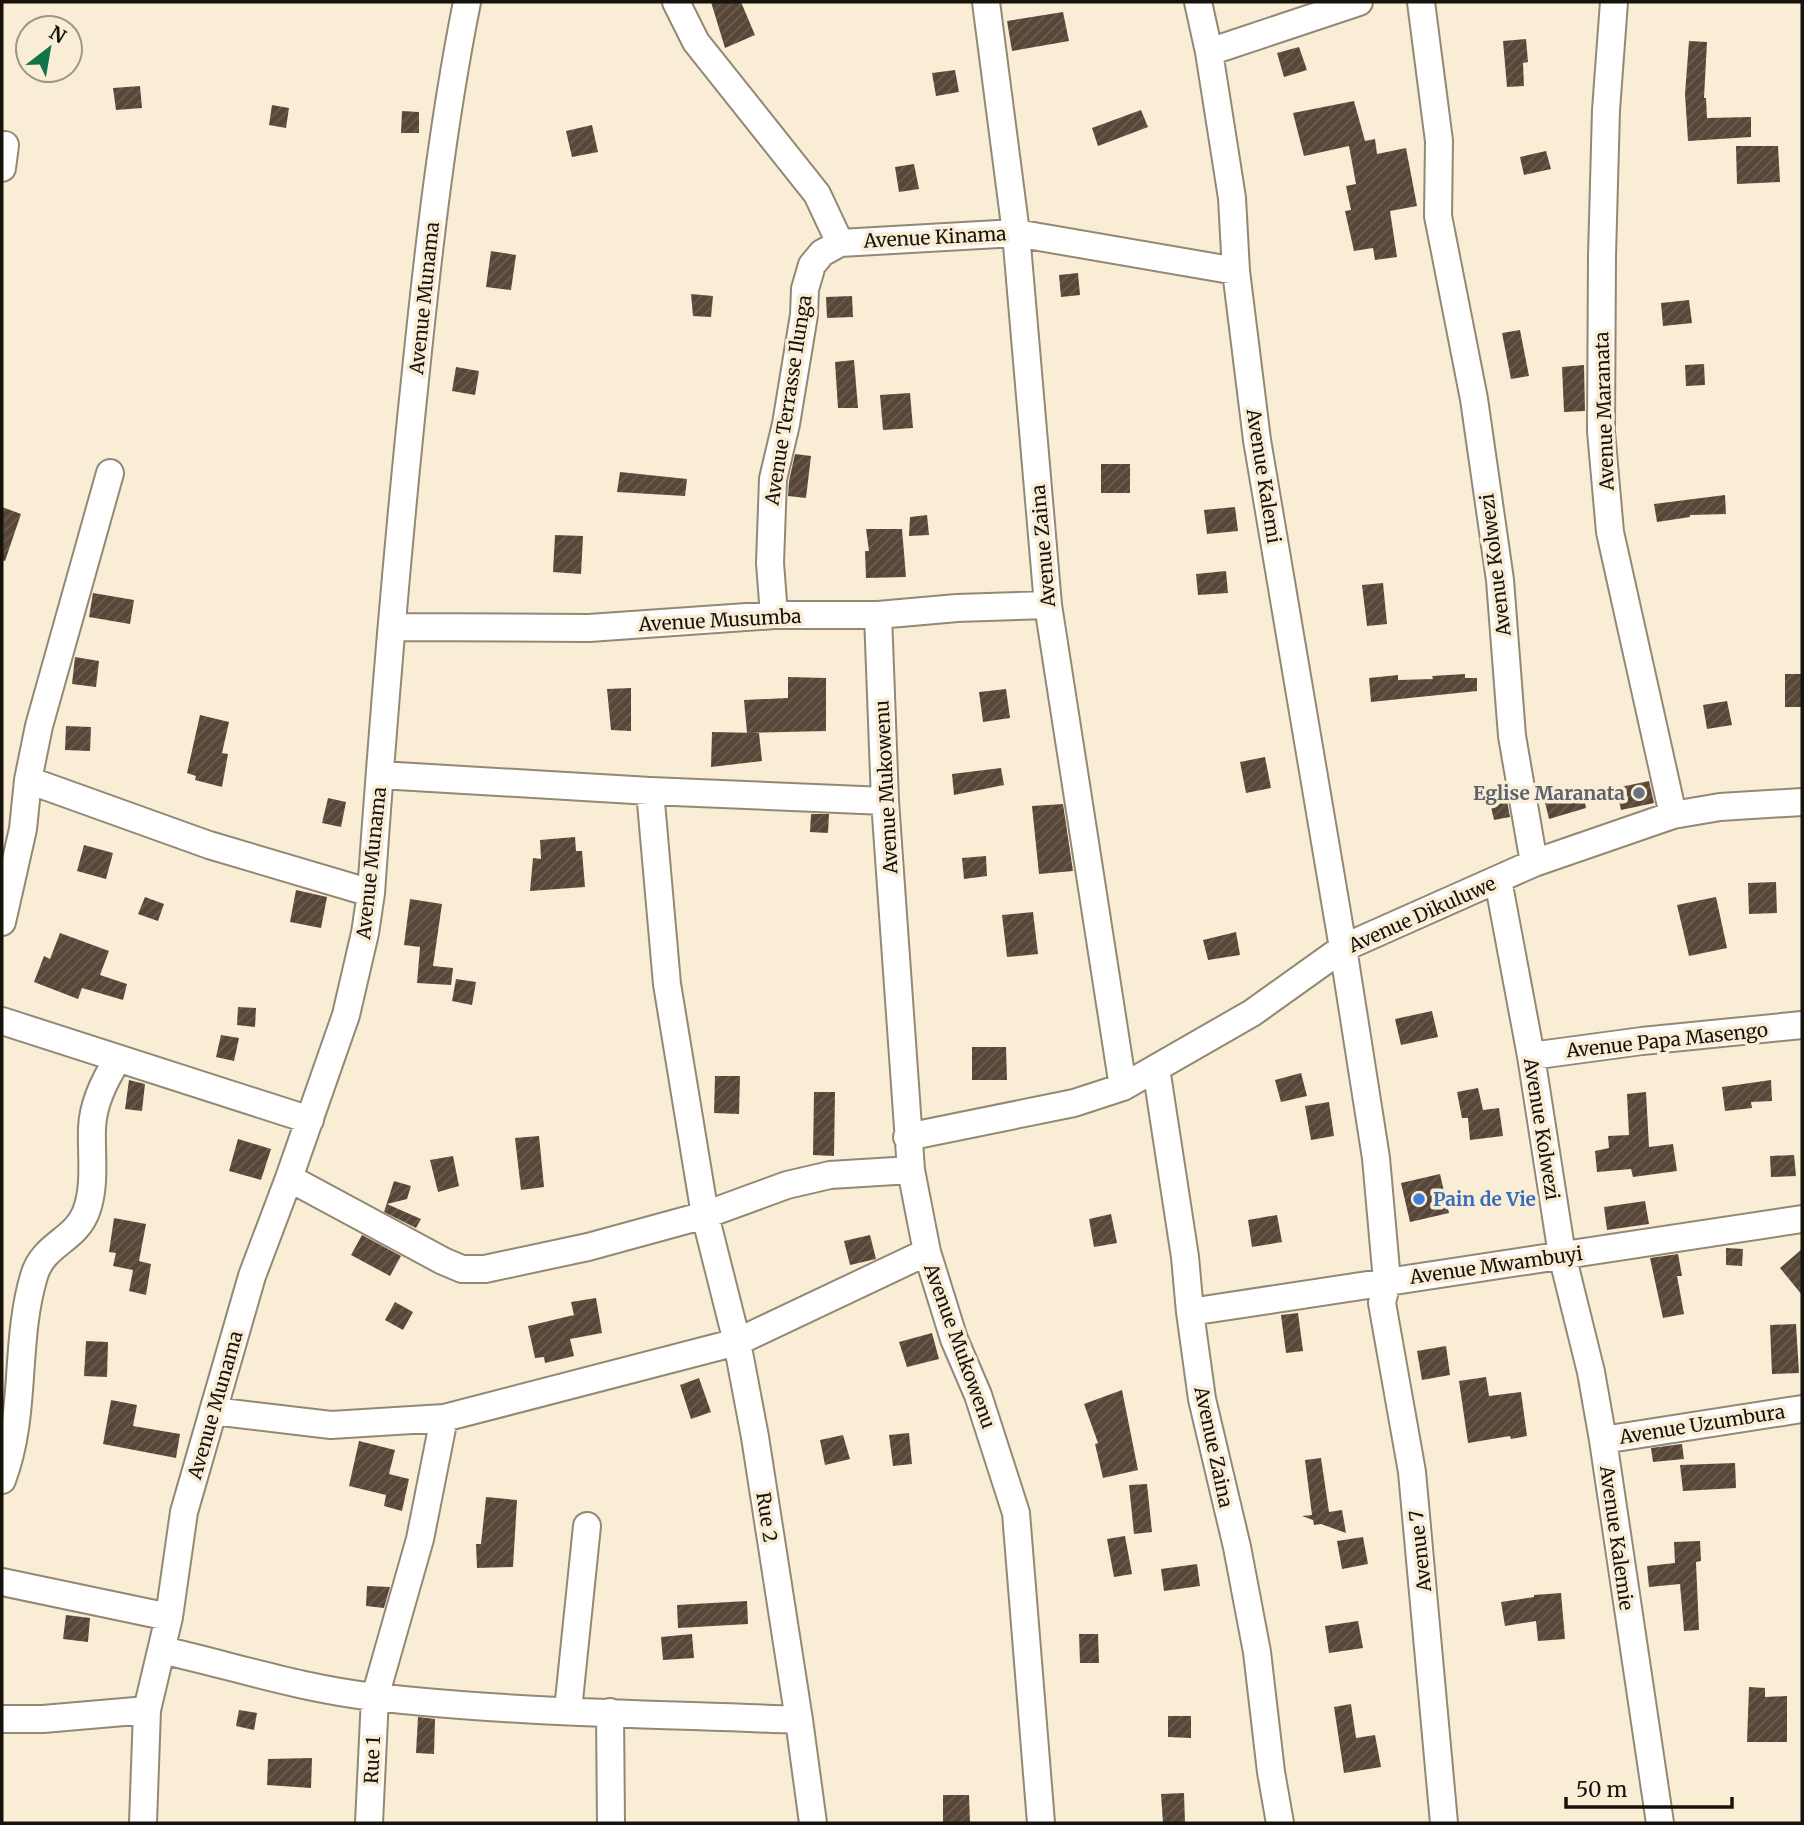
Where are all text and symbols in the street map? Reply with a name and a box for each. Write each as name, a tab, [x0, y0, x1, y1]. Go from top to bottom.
north arrow	[14, 14, 84, 84]
text: N	[45, 20, 70, 49]
street label: Avenue Munama	[404, 221, 444, 376]
street label: Avenue Kinama	[862, 221, 1007, 253]
street label: Avenue Terrasse Ilunga	[759, 293, 816, 508]
street label: Avenue Maranata	[1589, 331, 1619, 492]
street label: Avenue Kalemi	[1241, 406, 1286, 545]
street label: Avenue Zaina	[1026, 484, 1060, 609]
street label: Avenue Kolwezi	[1474, 492, 1516, 639]
street label: Avenue Musumba	[637, 604, 802, 636]
street label: Avenue Mukowenu	[869, 700, 903, 875]
place label: Eglise Maranata	[1473, 781, 1625, 805]
marker: Eglise Maranata	[1631, 785, 1647, 801]
street label: Avenue Munama	[351, 786, 391, 941]
street label: Avenue Dikuluwe	[1344, 871, 1499, 958]
street label: Avenue Papa Masengo	[1564, 1017, 1769, 1063]
street label: Avenue Kolwezi	[1519, 1055, 1565, 1202]
place label: Pain de Vie	[1433, 1187, 1536, 1211]
marker: Pain de Vie	[1411, 1191, 1427, 1207]
street label: Avenue Mwambuyi	[1407, 1241, 1584, 1289]
street label: Avenue Mukowenu	[919, 1259, 1001, 1432]
street label: Avenue Munama	[182, 1328, 248, 1483]
street label: Avenue Zaina	[1189, 1383, 1239, 1510]
street label: Avenue Uzumbura	[1617, 1399, 1786, 1449]
street label: Avenue Kalemie	[1595, 1463, 1639, 1612]
street label: Rue 2	[751, 1490, 783, 1544]
street label: Avenue 7	[1404, 1509, 1436, 1594]
street label: Rue 1	[359, 1735, 385, 1785]
scale bar	[1566, 1766, 1732, 1810]
text: 50 m	[1576, 1776, 1627, 1803]

